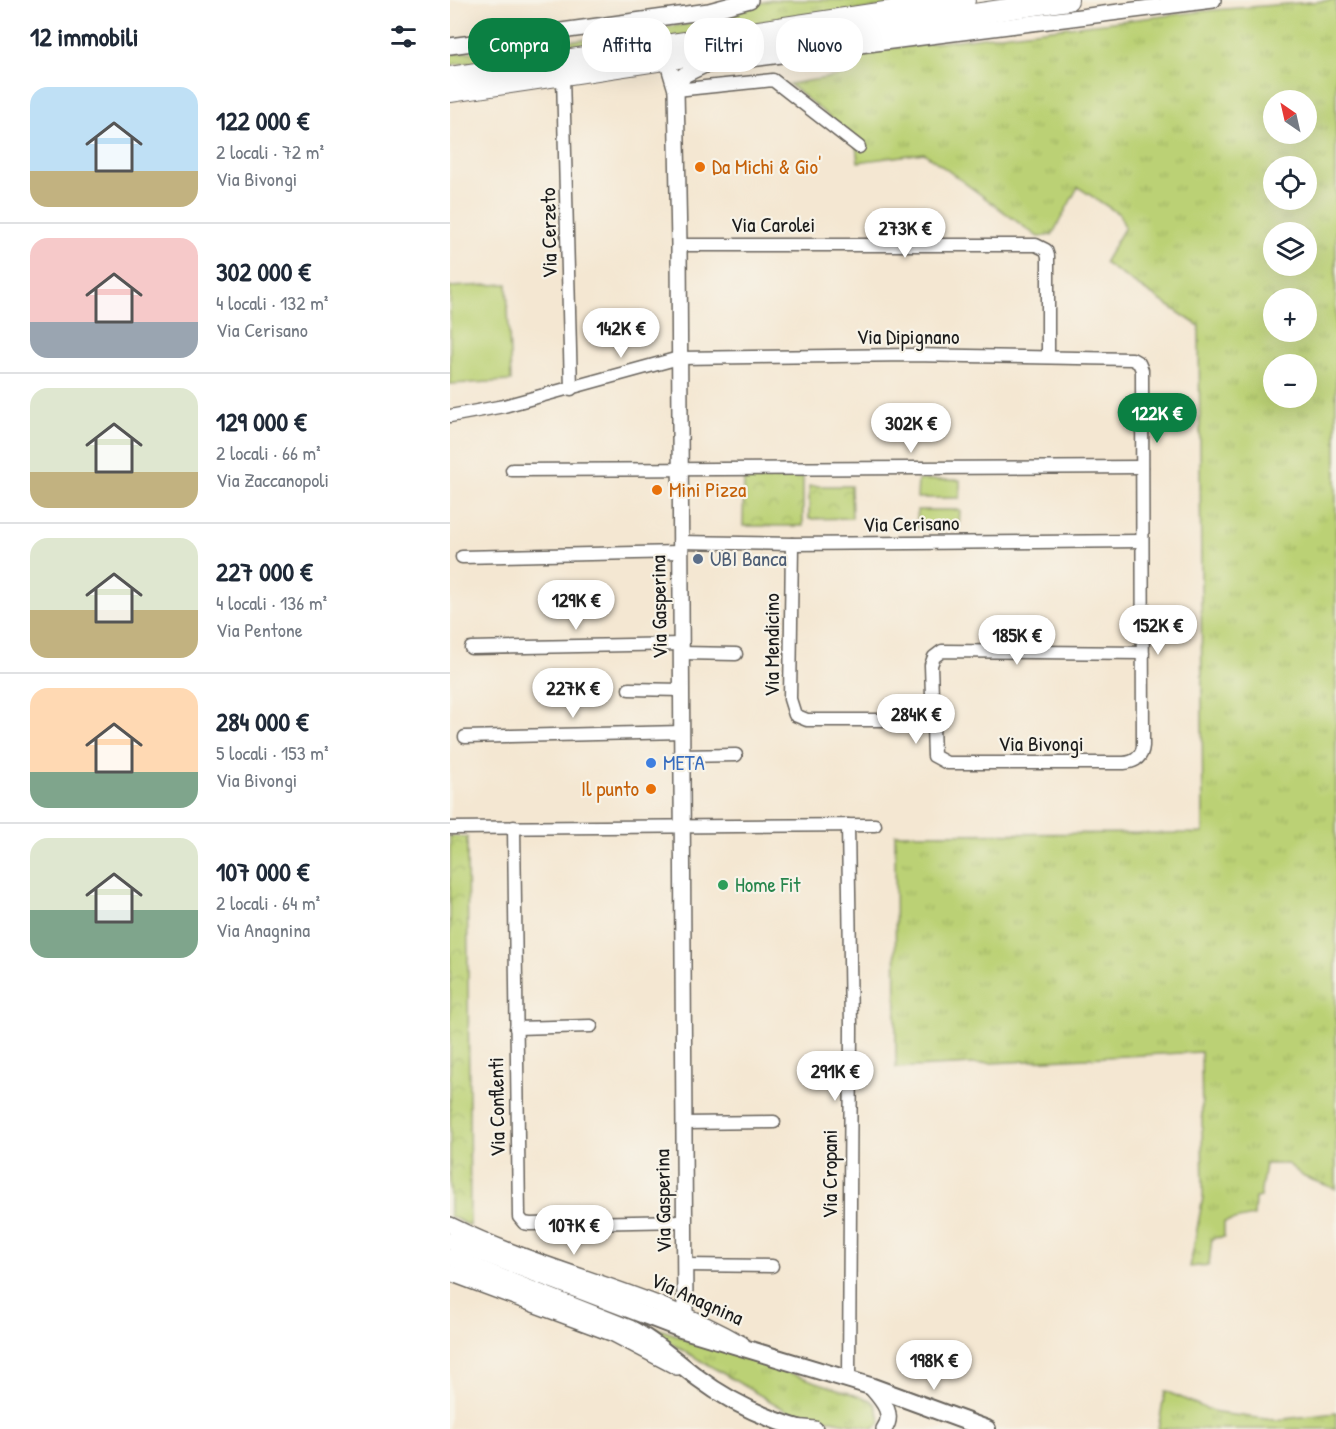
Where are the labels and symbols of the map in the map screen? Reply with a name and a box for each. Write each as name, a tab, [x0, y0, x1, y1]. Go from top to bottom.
north arrow	[1263, 90, 1317, 144]
place label: Da Michi & Gio'	[712, 152, 821, 181]
marker: Da Michi & Gio'	[693, 160, 707, 174]
street label: Via Cerzeto	[533, 187, 564, 279]
pin: 273K €	[856, 208, 954, 259]
street label: Via Carolei	[731, 210, 815, 239]
pin: 142K €	[572, 308, 670, 359]
street label: Via Dipignano	[857, 322, 959, 351]
pin: 122K €	[1108, 393, 1206, 444]
pin: 302K €	[862, 403, 960, 454]
place label: Mini Pizza	[669, 475, 746, 504]
marker: Mini Pizza	[650, 483, 664, 497]
street label: Via Cerisano	[862, 508, 959, 539]
place label: UBI Banca	[710, 544, 787, 573]
marker: UBI Banca	[691, 552, 705, 566]
street label: Via Gasperina	[643, 555, 674, 659]
pin: 129K €	[527, 580, 625, 631]
street label: Via Mendicino	[757, 593, 786, 697]
pin: 152K €	[1109, 605, 1207, 656]
pin: 185K €	[968, 615, 1066, 666]
pin: 227K €	[524, 668, 622, 719]
pin: 284K €	[867, 694, 965, 745]
street label: Via Bivongi	[998, 729, 1084, 758]
place label: META	[663, 748, 705, 777]
marker: META	[644, 756, 658, 770]
place label: Il punto	[581, 774, 639, 803]
marker: Il punto	[644, 782, 658, 796]
place label: Home Fit	[735, 870, 801, 899]
marker: Home Fit	[716, 878, 730, 892]
pin: 291K €	[786, 1051, 884, 1102]
street label: Via Conflenti	[481, 1057, 512, 1157]
street label: Via Cropani	[815, 1129, 844, 1219]
street label: Via Gasperina	[647, 1149, 678, 1253]
pin: 107K €	[525, 1205, 623, 1256]
street label: Via Anagnina	[646, 1265, 748, 1332]
pin: 198K €	[885, 1340, 983, 1391]

